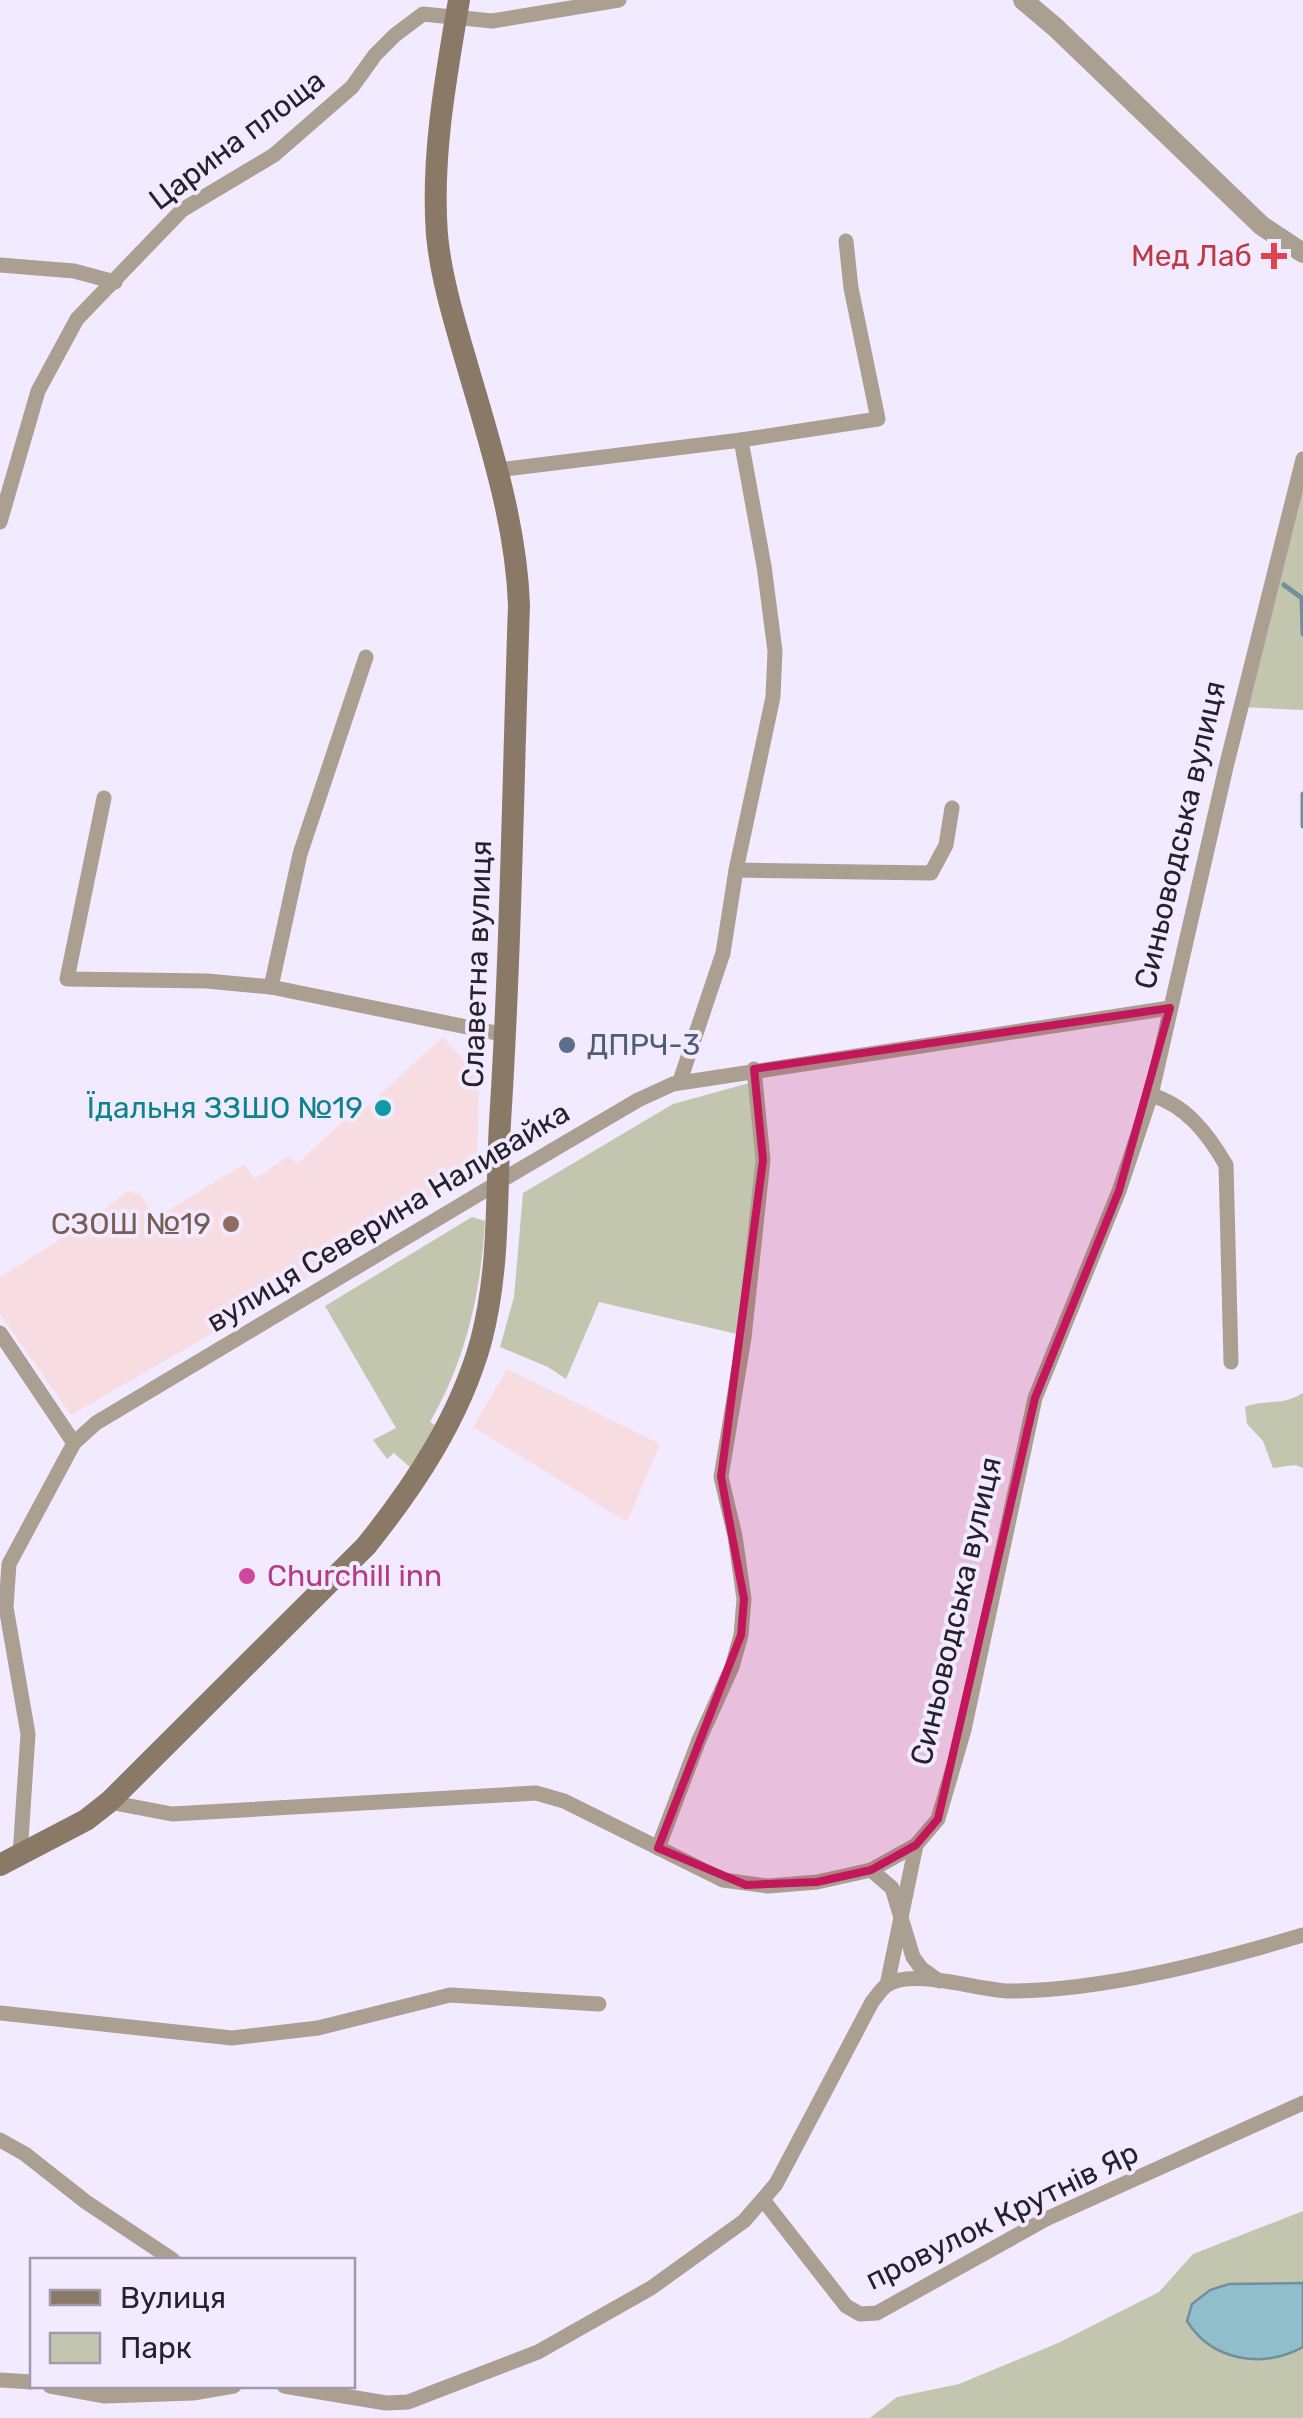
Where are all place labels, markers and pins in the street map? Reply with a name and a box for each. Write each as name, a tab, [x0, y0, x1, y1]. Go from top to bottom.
place label: Мед Лаб	[1131, 238, 1252, 274]
marker: Мед Лаб	[1261, 243, 1287, 269]
place label: ДПРЧ-3	[587, 1027, 700, 1063]
marker: ДПРЧ-3	[556, 1034, 578, 1056]
place label: Їдальня ЗЗШО №19	[87, 1090, 363, 1126]
marker: Їдальня ЗЗШО №19	[372, 1097, 394, 1119]
place label: СЗОШ №19	[51, 1206, 211, 1242]
marker: СЗОШ №19	[220, 1213, 242, 1235]
place label: Churchill inn	[267, 1558, 442, 1594]
marker: Churchill inn	[236, 1565, 258, 1587]

